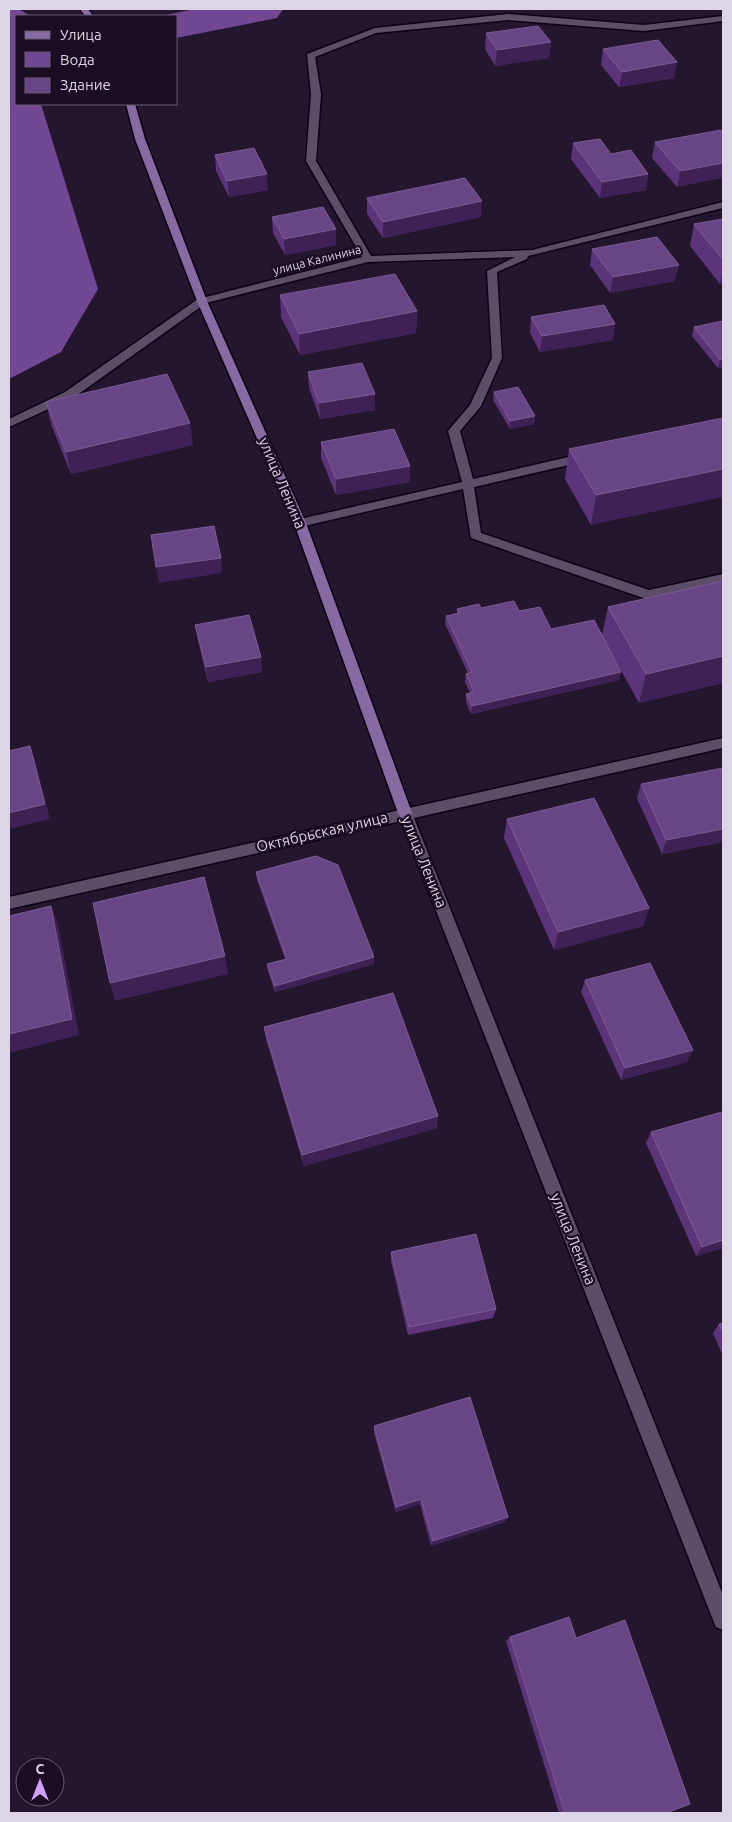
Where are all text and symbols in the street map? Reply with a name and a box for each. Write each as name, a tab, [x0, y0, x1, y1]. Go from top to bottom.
legend	[15, 15, 178, 105]
text: Улица	[60, 26, 102, 43]
text: Вода	[60, 51, 95, 68]
text: Здание	[60, 76, 111, 93]
street label: улица Калинина	[271, 242, 362, 277]
street label: улица Ленина	[256, 435, 309, 531]
street label: Октябрьская улица	[254, 808, 389, 855]
street label: улица Ленина	[398, 814, 451, 910]
street label: улица Ленина	[547, 1191, 600, 1287]
north arrow	[15, 1757, 65, 1807]
text: С	[36, 1761, 45, 1777]

